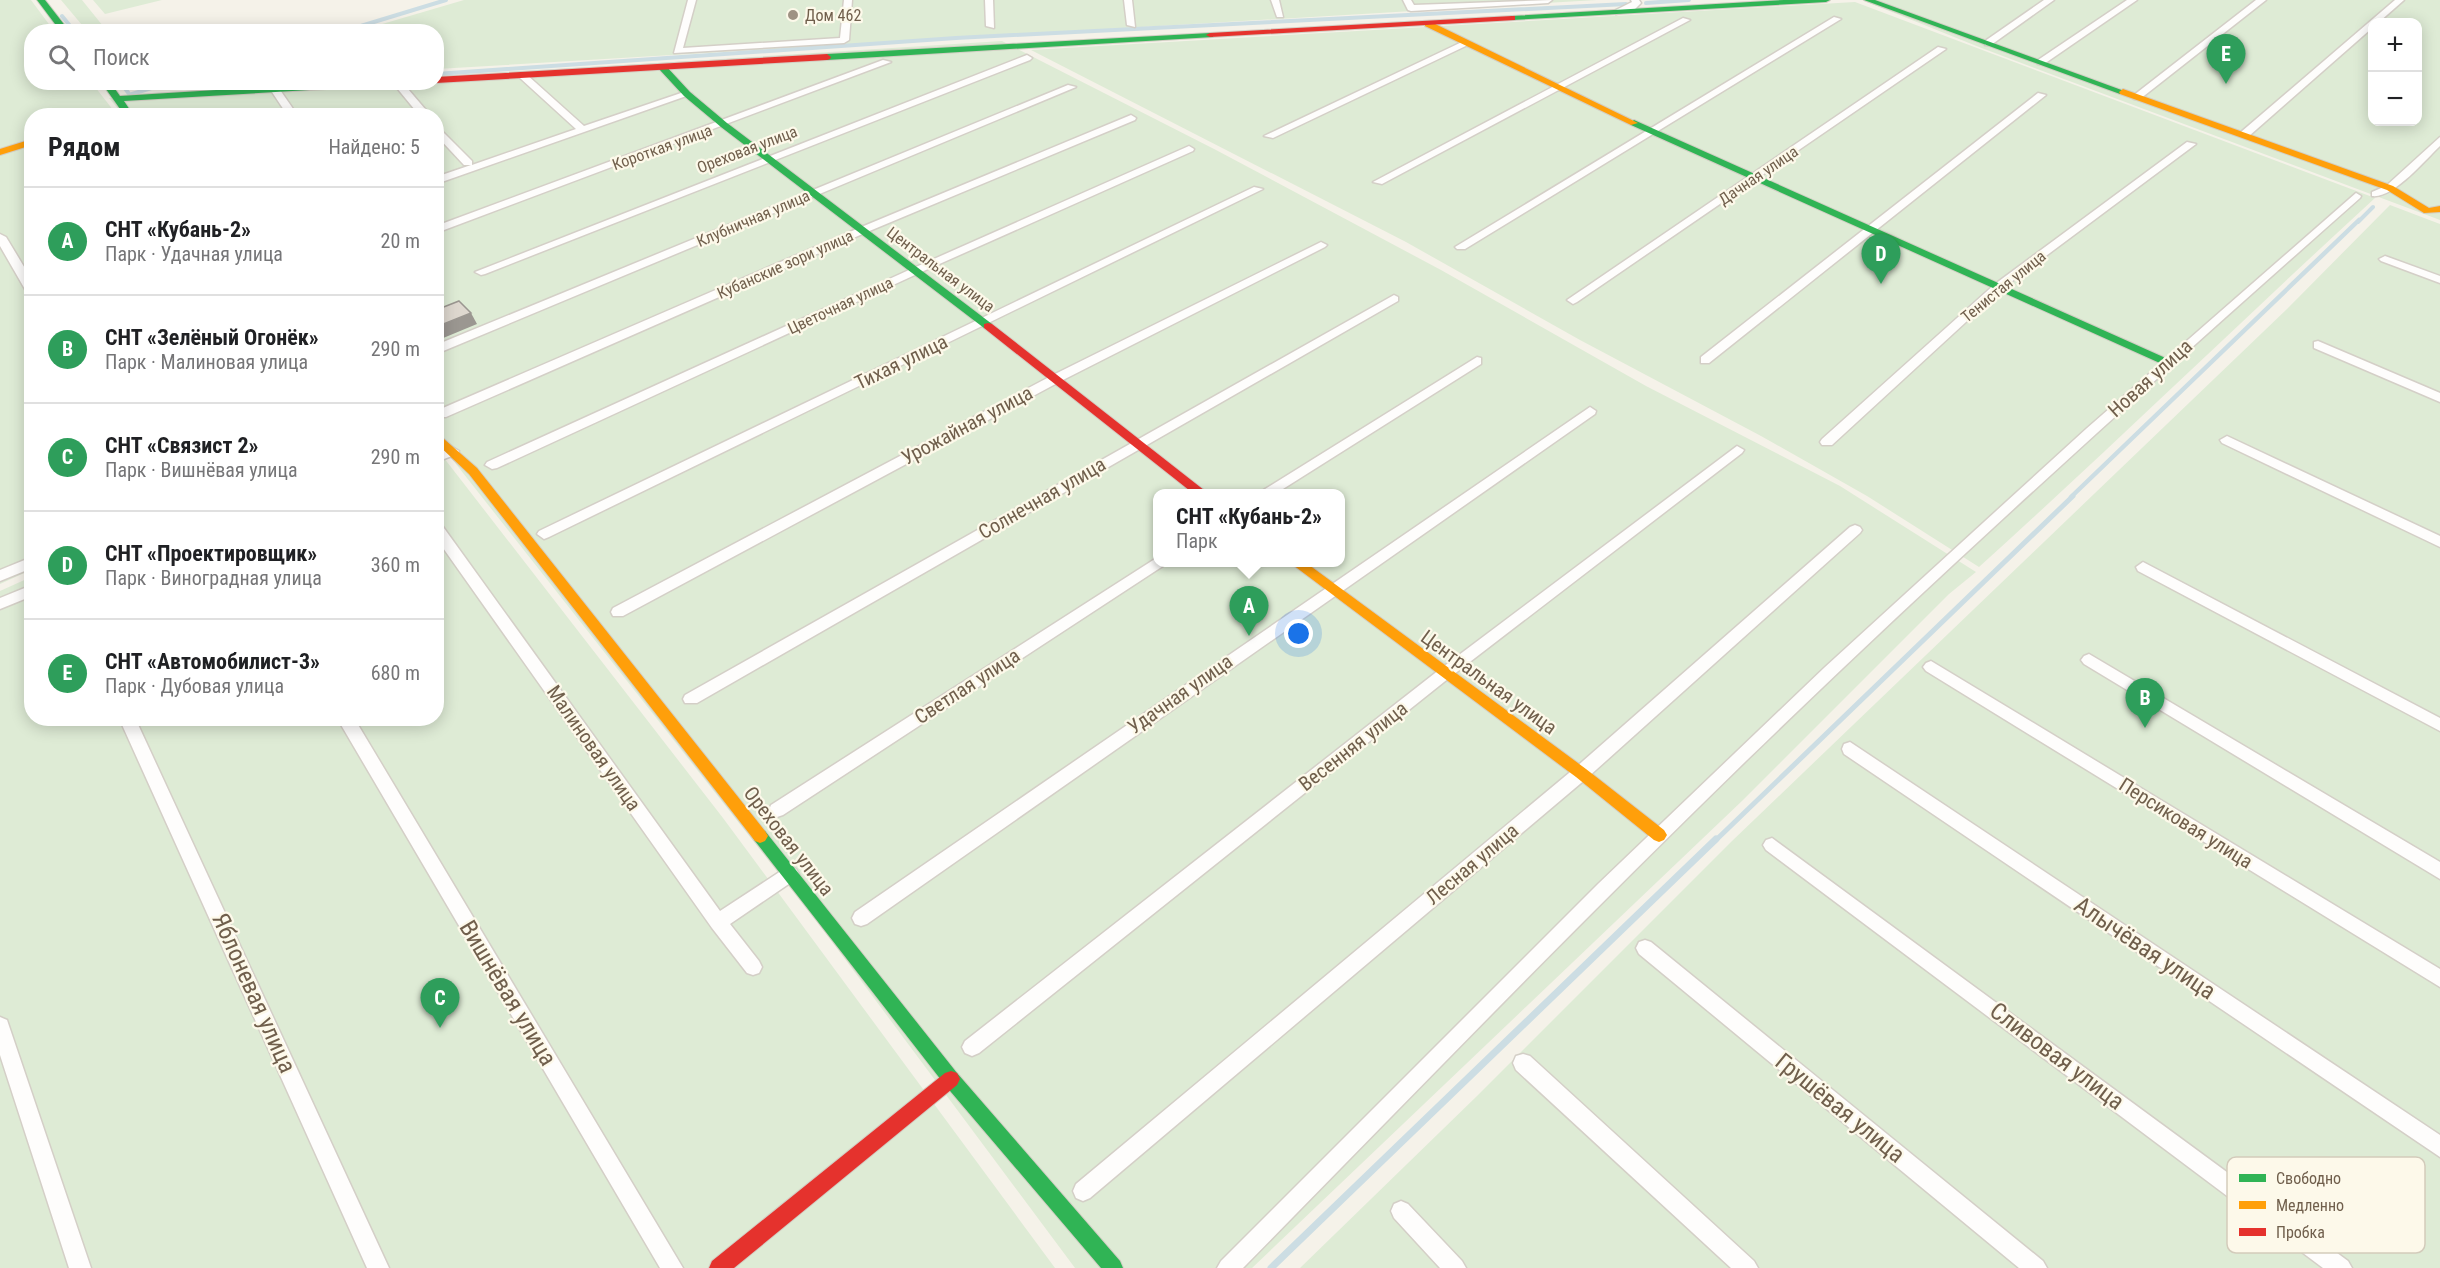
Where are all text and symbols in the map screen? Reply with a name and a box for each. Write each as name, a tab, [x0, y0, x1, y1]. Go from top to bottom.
place label: Дом 462	[805, 6, 861, 25]
marker: Дом 462	[786, 8, 800, 22]
map controls	[2368, 18, 2422, 126]
button: +	[2368, 18, 2422, 72]
search box	[24, 24, 444, 90]
pin: E	[2206, 34, 2246, 84]
icon: search	[45, 41, 78, 74]
text: Поиск	[93, 45, 150, 70]
button: −	[2368, 72, 2422, 126]
street label: Короткая улица	[610, 121, 715, 174]
street label: Ореховая улица	[694, 122, 800, 177]
text: Рядом	[48, 132, 120, 162]
text: Найдено: 5	[328, 135, 420, 159]
street label: Дачная улица	[1715, 142, 1802, 209]
street label: Клубничная улица	[694, 186, 813, 251]
text: СНТ «Кубань-2»	[105, 217, 251, 242]
street label: Центральная улица	[883, 223, 998, 316]
street label: Кубанские зори улица	[714, 226, 856, 303]
text: A	[62, 229, 73, 253]
text: 20 m	[381, 229, 420, 253]
pin: D	[1862, 234, 1900, 284]
text: Парк · Удачная улица	[105, 242, 283, 266]
street label: Тенистая улица	[1957, 247, 2049, 326]
street label: Цветочная улица	[785, 273, 896, 338]
text: СНТ «Зелёный Огонёк»	[105, 325, 319, 350]
street label: Тихая улица	[851, 329, 951, 395]
street label: Новая улица	[2103, 334, 2197, 422]
text: B	[62, 337, 73, 361]
text: 290 m	[371, 337, 420, 361]
text: Парк · Малиновая улица	[105, 350, 308, 374]
street label: Урожайная улица	[897, 380, 1037, 470]
text: СНТ «Связист 2»	[105, 433, 258, 458]
text: C	[62, 445, 73, 469]
text: 290 m	[371, 445, 420, 469]
street label: Солнечная улица	[974, 452, 1110, 544]
text: Парк · Вишнёвая улица	[105, 458, 298, 482]
popup	[1153, 489, 1345, 567]
text: СНТ «Кубань-2»	[1176, 504, 1322, 529]
text: Парк	[1176, 529, 1218, 553]
text: СНТ «Проектировщик»	[105, 541, 317, 566]
text: D	[62, 553, 73, 577]
text: 360 m	[371, 553, 420, 577]
text: Парк · Виноградная улица	[105, 566, 322, 590]
pin: A	[1230, 586, 1268, 636]
your location	[1284, 619, 1313, 648]
street label: Центральная улица	[1416, 625, 1562, 739]
street label: Светлая улица	[910, 643, 1024, 729]
text: СНТ «Автомобилист-3»	[105, 649, 320, 674]
street label: Удачная улица	[1123, 649, 1237, 739]
text: E	[63, 661, 72, 685]
text: 680 m	[371, 661, 420, 685]
text: Парк · Дубовая улица	[105, 674, 284, 698]
pin: B	[2126, 678, 2164, 728]
street label: Малиновая улица	[542, 681, 646, 815]
street label: Весенняя улица	[1294, 696, 1412, 796]
street label: Персиковая улица	[2115, 772, 2257, 874]
street label: Ореховая улица	[739, 782, 839, 900]
street label: Лесная улица	[1421, 818, 1523, 910]
street label: Алычёвая улица	[2069, 891, 2221, 1005]
street label: Яблоневая улица	[206, 909, 302, 1077]
street label: Вишнёвая улица	[454, 915, 562, 1071]
pin: C	[420, 978, 460, 1028]
street label: Сливовая улица	[1984, 996, 2130, 1116]
street label: Грушёвая улица	[1770, 1047, 1910, 1169]
legend	[2227, 1157, 2425, 1253]
text: Свободно	[2276, 1169, 2341, 1188]
text: Медленно	[2276, 1196, 2344, 1215]
text: Пробка	[2276, 1223, 2325, 1242]

